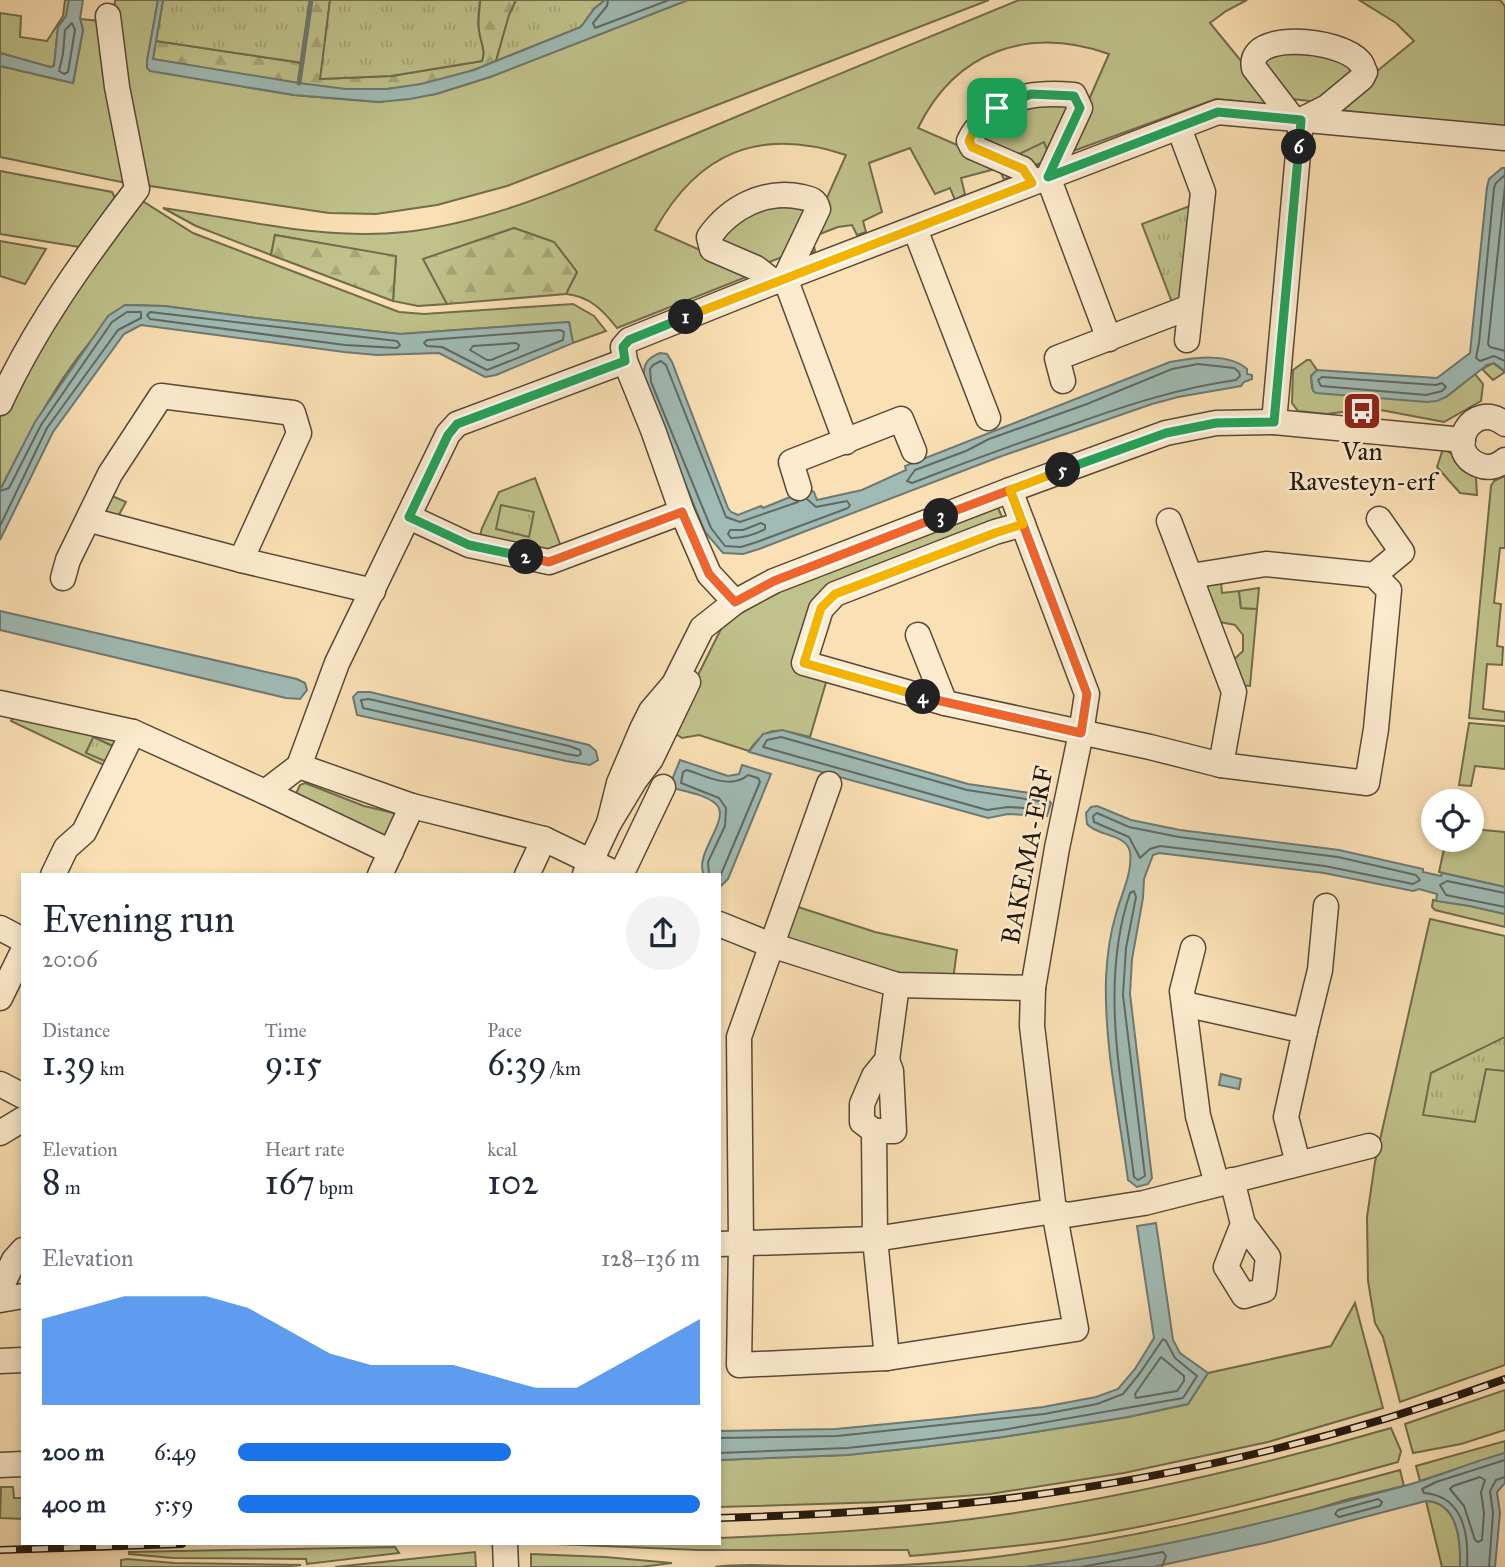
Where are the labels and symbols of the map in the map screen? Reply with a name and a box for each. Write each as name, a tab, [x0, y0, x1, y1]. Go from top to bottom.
pin	[967, 78, 1027, 138]
pin: 6	[1282, 130, 1316, 164]
pin: 1	[668, 300, 704, 334]
bus stop icon: Van Ravesteyn-erf	[1341, 390, 1383, 432]
place label: Van Ravesteyn-erf	[1288, 435, 1440, 497]
pin: 5	[1046, 452, 1080, 488]
pin: 3	[923, 498, 958, 534]
pin: 2	[508, 540, 544, 574]
pin: 4	[906, 680, 940, 714]
street label: BAKEMA-ERF	[994, 763, 1060, 947]

